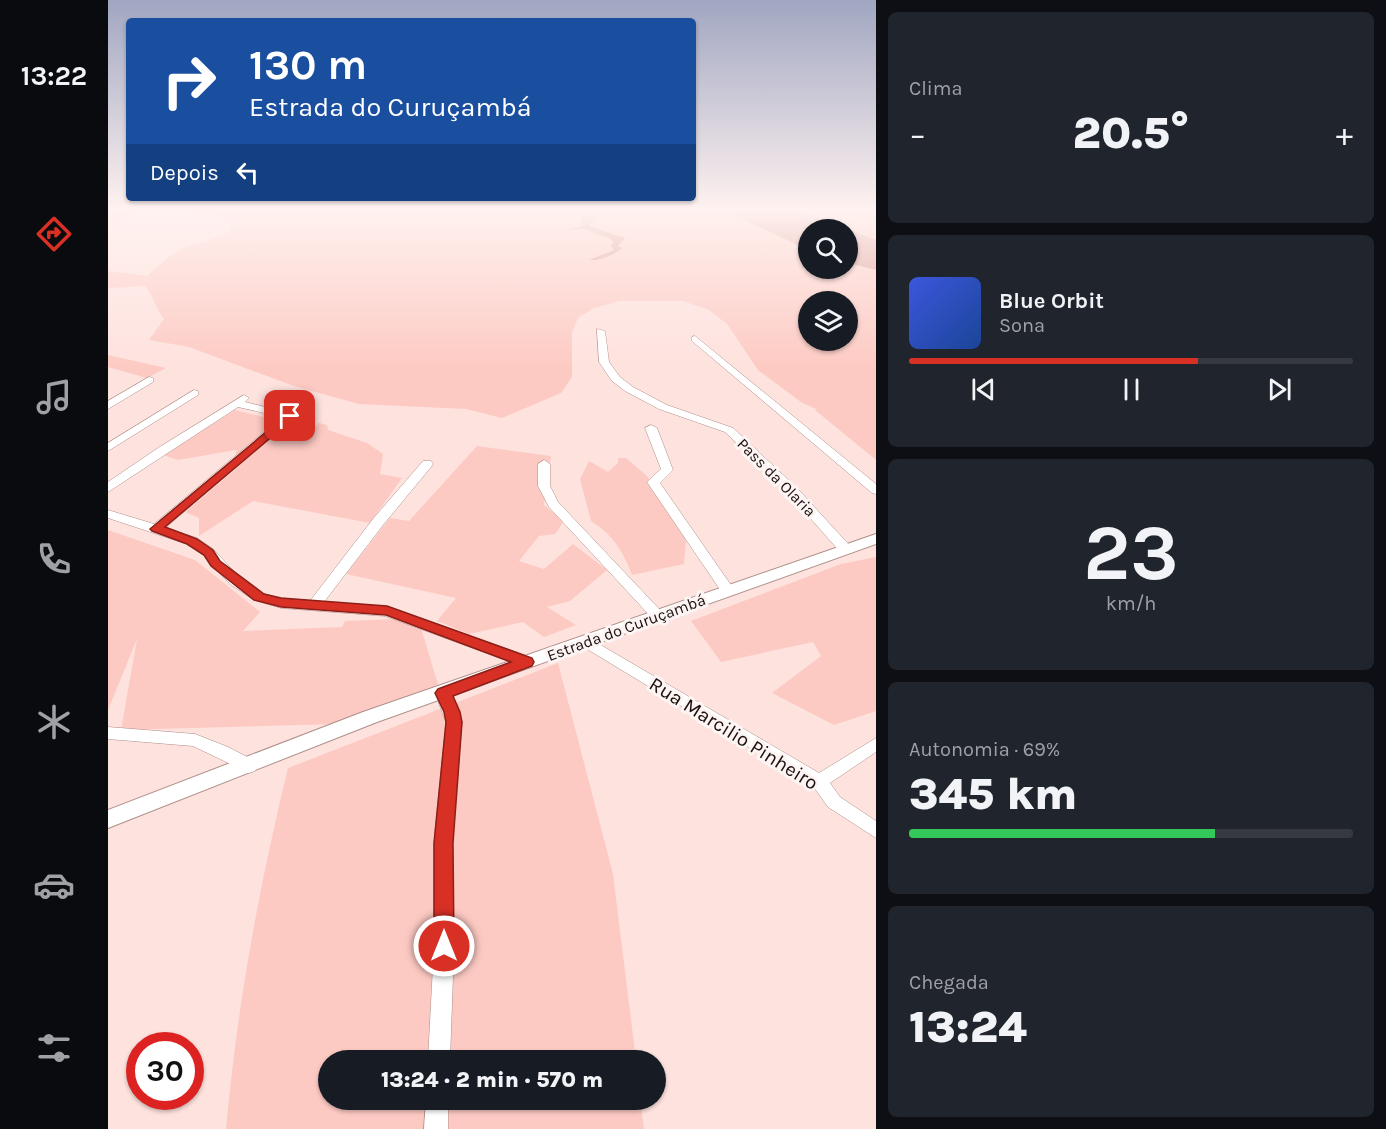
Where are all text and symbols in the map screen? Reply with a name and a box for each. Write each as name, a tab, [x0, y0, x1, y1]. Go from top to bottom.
text: 130 m	[249, 40, 367, 90]
icon: right	[150, 42, 228, 120]
text: 13:22	[21, 60, 87, 92]
text: Clima	[909, 77, 963, 100]
text: Estrada do Curuçambá	[249, 91, 532, 123]
text: 20.5°	[1073, 107, 1189, 159]
text: −	[909, 115, 926, 153]
text: +	[1336, 115, 1353, 153]
icon: left	[231, 156, 264, 189]
text: Depois	[150, 160, 219, 186]
icon: directions	[33, 213, 75, 255]
map controls	[798, 219, 858, 351]
button: search	[798, 219, 858, 279]
text: Blue Orbit	[999, 288, 1104, 314]
button: layers	[798, 291, 858, 351]
text: Sona	[999, 314, 1045, 337]
icon: previous	[967, 373, 1000, 406]
icon: pause	[1115, 373, 1148, 406]
icon: next	[1263, 373, 1296, 406]
icon: music	[33, 376, 75, 418]
pin	[264, 390, 315, 441]
icon: arrive	[273, 399, 306, 432]
street label: Pass da Olaria	[733, 434, 820, 521]
text: 23	[1083, 507, 1179, 599]
icon: phone	[33, 538, 75, 580]
street label: Estrada do Curuçambá	[544, 590, 708, 665]
text: km/h	[1106, 592, 1156, 615]
street label: Rua Marcilio Pinheiro	[645, 672, 822, 795]
icon: climate	[33, 701, 75, 743]
text: Autonomia · 69%	[909, 738, 1060, 761]
text: 345 km	[909, 768, 1077, 820]
icon: car	[33, 864, 75, 906]
position arrow	[412, 914, 476, 978]
text: Chegada	[909, 971, 989, 994]
text: 13:24	[909, 1001, 1027, 1053]
icon: filters	[33, 1027, 75, 1069]
speed limit sign: 30	[126, 1032, 204, 1110]
text: 13:24 · 2 min · 570 m	[381, 1067, 603, 1093]

